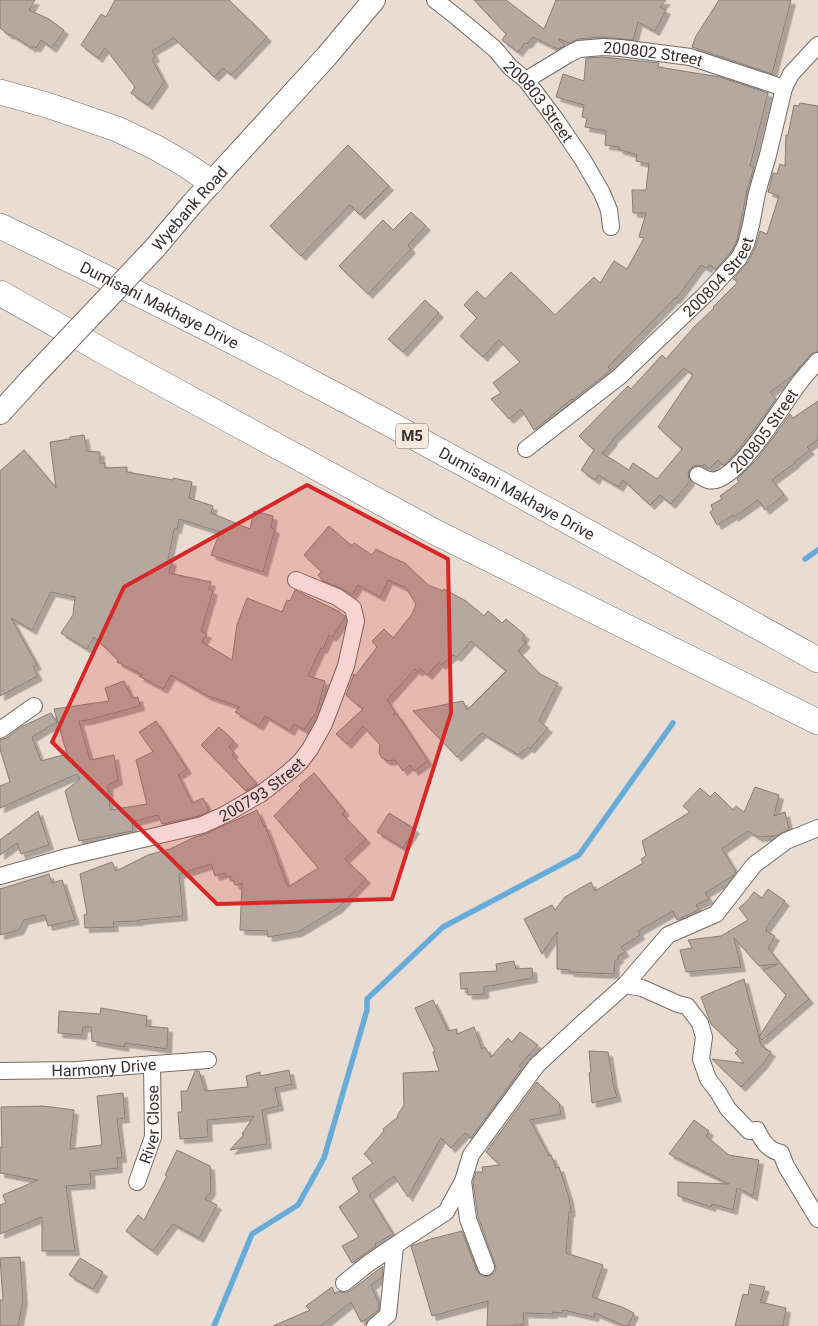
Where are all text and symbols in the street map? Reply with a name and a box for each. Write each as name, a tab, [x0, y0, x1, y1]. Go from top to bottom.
street label: 200802 Street	[603, 38, 705, 71]
street label: 200803 Street	[499, 57, 577, 146]
street label: Wyebank Road	[148, 163, 232, 254]
street label: 200804 Street	[679, 235, 757, 321]
street label: Dumisani Makhaye Drive	[77, 257, 242, 353]
street label: 200805 Street	[727, 385, 802, 477]
road number: M5	[396, 424, 428, 448]
street label: Dumisani Makhaye Drive	[435, 443, 598, 544]
street label: 200793 Street	[216, 754, 309, 826]
street label: Harmony Drive	[51, 1055, 157, 1080]
street label: River Close	[135, 1085, 163, 1166]

